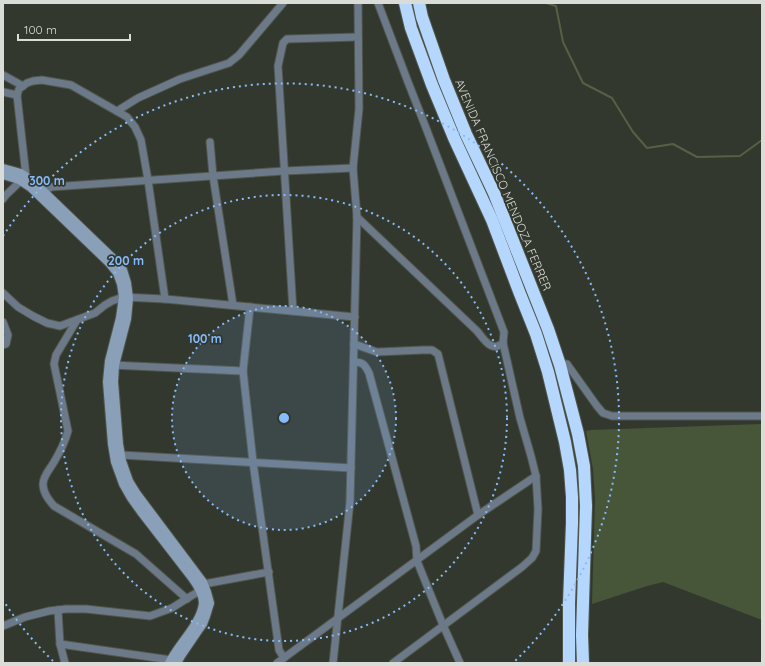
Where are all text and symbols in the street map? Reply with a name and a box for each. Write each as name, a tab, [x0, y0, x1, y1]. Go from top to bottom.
scale bar	[18, 16, 130, 42]
text: 100 m	[24, 22, 57, 37]
street label: AVENIDA FRANCISCO MENDOZA FERRER	[452, 77, 555, 293]
text: 300 m	[29, 173, 65, 188]
text: 200 m	[108, 253, 144, 268]
text: 100 m	[188, 331, 222, 346]
centre of rings	[277, 411, 291, 425]

